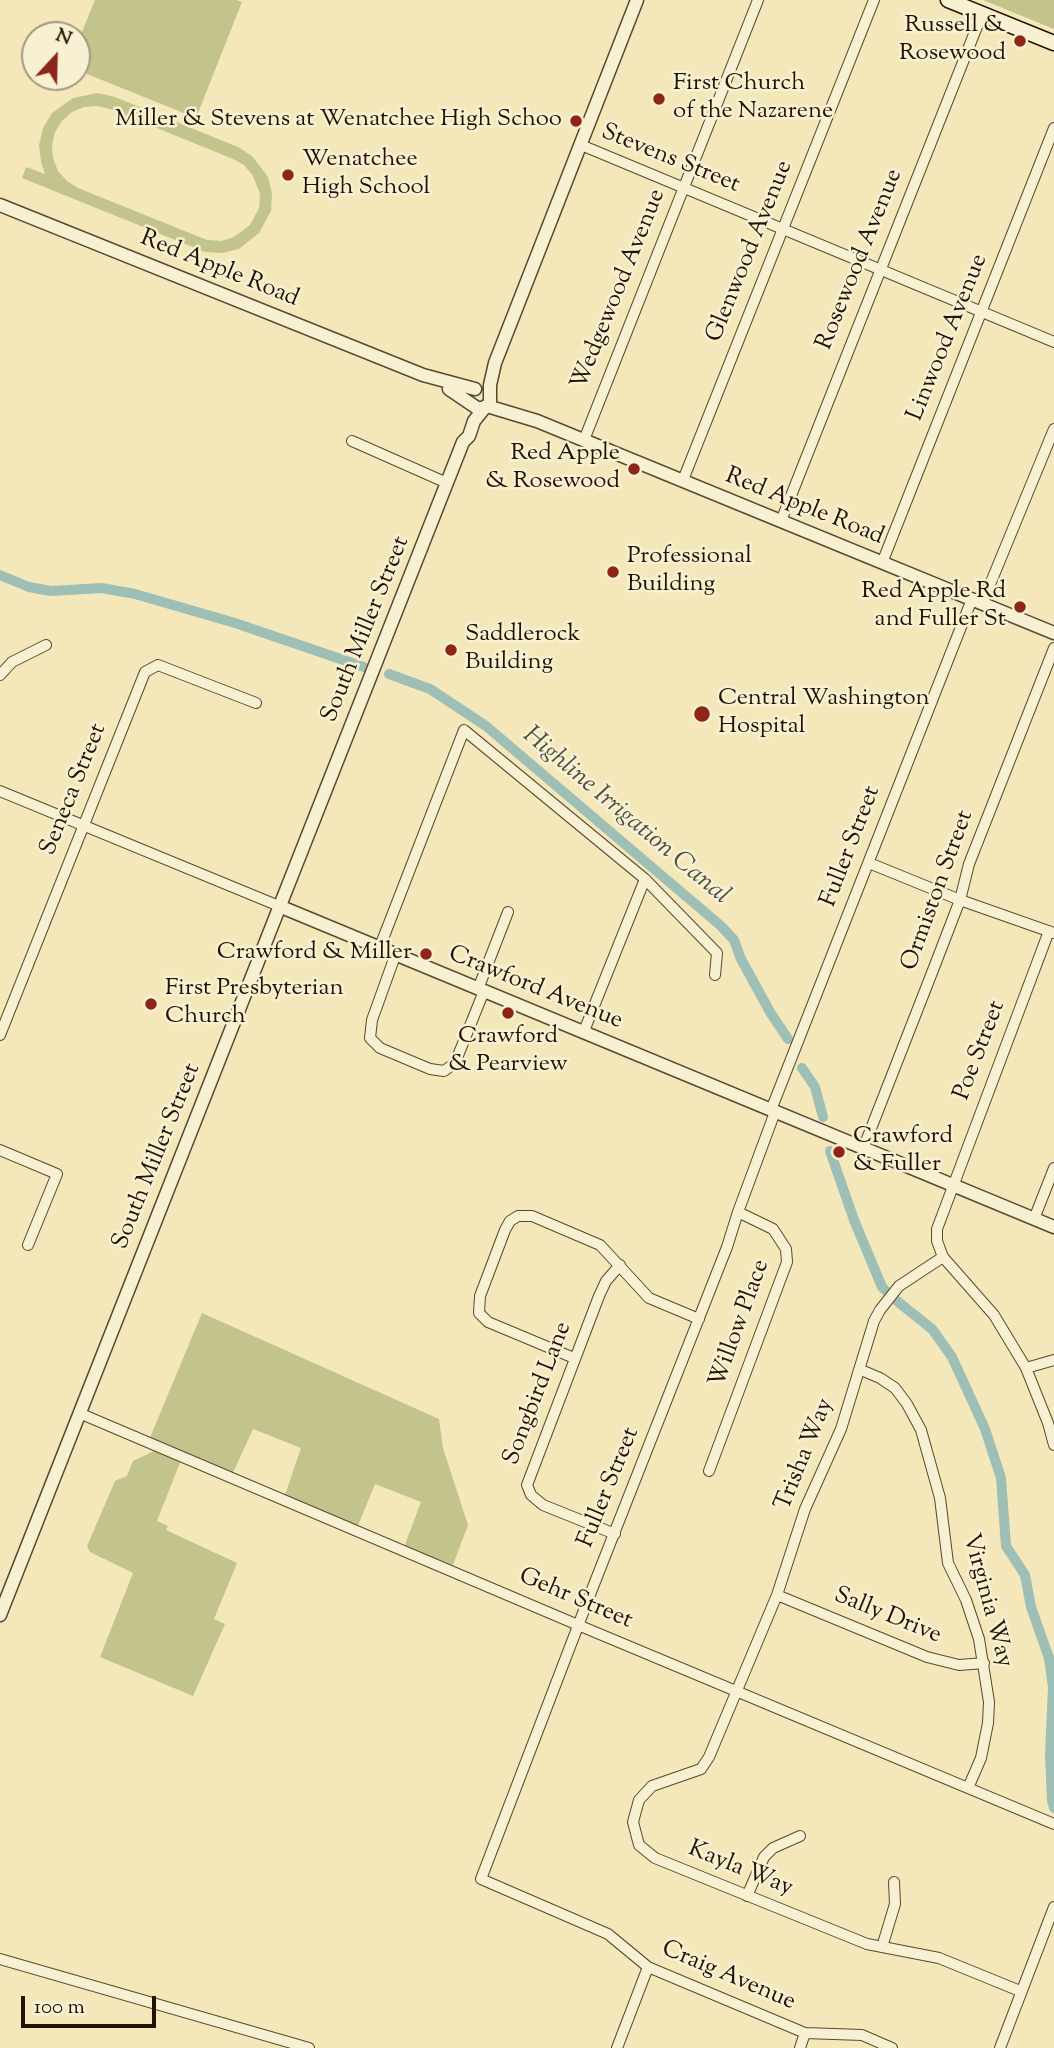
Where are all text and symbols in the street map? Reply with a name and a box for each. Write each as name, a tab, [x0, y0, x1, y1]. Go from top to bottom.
place label: Russell & Rosewood	[899, 13, 1006, 69]
north arrow	[21, 21, 91, 91]
text: N	[51, 23, 75, 53]
marker: Russell & Rosewood	[1012, 33, 1028, 49]
place label: First Church of the Nazarene	[673, 71, 833, 127]
marker: First Church of the Nazarene	[651, 91, 667, 107]
place label: Miller & Stevens at Wenatchee High Schoo	[115, 107, 562, 135]
marker: Miller & Stevens at Wenatchee High Schoo	[568, 113, 584, 129]
street label: Stevens Street	[596, 119, 744, 201]
place label: Wenatchee High School	[302, 147, 430, 203]
street label: Glenwood Avenue	[701, 157, 801, 347]
street label: Rosewood Avenue	[812, 165, 910, 355]
marker: Wenatchee High School	[280, 167, 296, 183]
street label: Wedgewood Avenue	[567, 186, 673, 394]
street label: Red Apple Road	[135, 225, 303, 315]
street label: Linwood Avenue	[902, 250, 996, 426]
place label: Red Apple & Rosewood	[485, 441, 620, 497]
marker: Red Apple & Rosewood	[626, 461, 642, 477]
street label: Red Apple Road	[720, 463, 888, 553]
street label: South Miller Street	[317, 533, 417, 727]
place label: Professional Building	[627, 544, 752, 600]
marker: Professional Building	[605, 564, 621, 580]
place label: Red Apple Rd and Fuller St	[861, 579, 1006, 635]
marker: Red Apple Rd and Fuller St	[1012, 599, 1028, 615]
place label: Saddlerock Building	[465, 622, 580, 678]
marker: Saddlerock Building	[443, 642, 459, 658]
place label: Central Washington Hospital	[718, 686, 930, 742]
marker: Central Washington Hospital	[692, 704, 712, 724]
street label: Seneca Street	[35, 720, 115, 860]
water label: Highline Irrigation Canal	[515, 721, 735, 913]
street label: Fuller Street	[816, 782, 888, 912]
street label: Ormiston Street	[897, 807, 981, 975]
place label: Crawford & Miller	[217, 940, 412, 968]
street label: Crawford Avenue	[444, 941, 626, 1037]
marker: Crawford & Miller	[418, 946, 434, 962]
place label: First Presbyterian Church	[165, 976, 344, 1032]
marker: First Presbyterian Church	[143, 996, 159, 1012]
street label: Poe Street	[949, 997, 1013, 1105]
marker: Crawford & Pearview	[500, 1005, 516, 1021]
place label: Crawford & Pearview	[448, 1024, 568, 1080]
street label: South Miller Street	[108, 1060, 208, 1254]
place label: Crawford & Fuller	[853, 1124, 953, 1180]
marker: Crawford & Fuller	[831, 1144, 847, 1160]
street label: Willow Place	[705, 1256, 777, 1392]
street label: Songbird Lane	[498, 1318, 580, 1470]
street label: Trisha Way	[771, 1395, 841, 1515]
street label: Fuller Street	[573, 1424, 647, 1552]
street label: Virginia Way	[954, 1531, 1018, 1671]
street label: Gehr Street	[514, 1563, 636, 1637]
street label: Sally Drive	[829, 1582, 945, 1652]
street label: Kayla Way	[683, 1836, 797, 1904]
street label: Craig Avenue	[657, 1936, 799, 2018]
scale bar	[24, 1982, 159, 2026]
text: 100 m	[34, 1993, 85, 2023]

